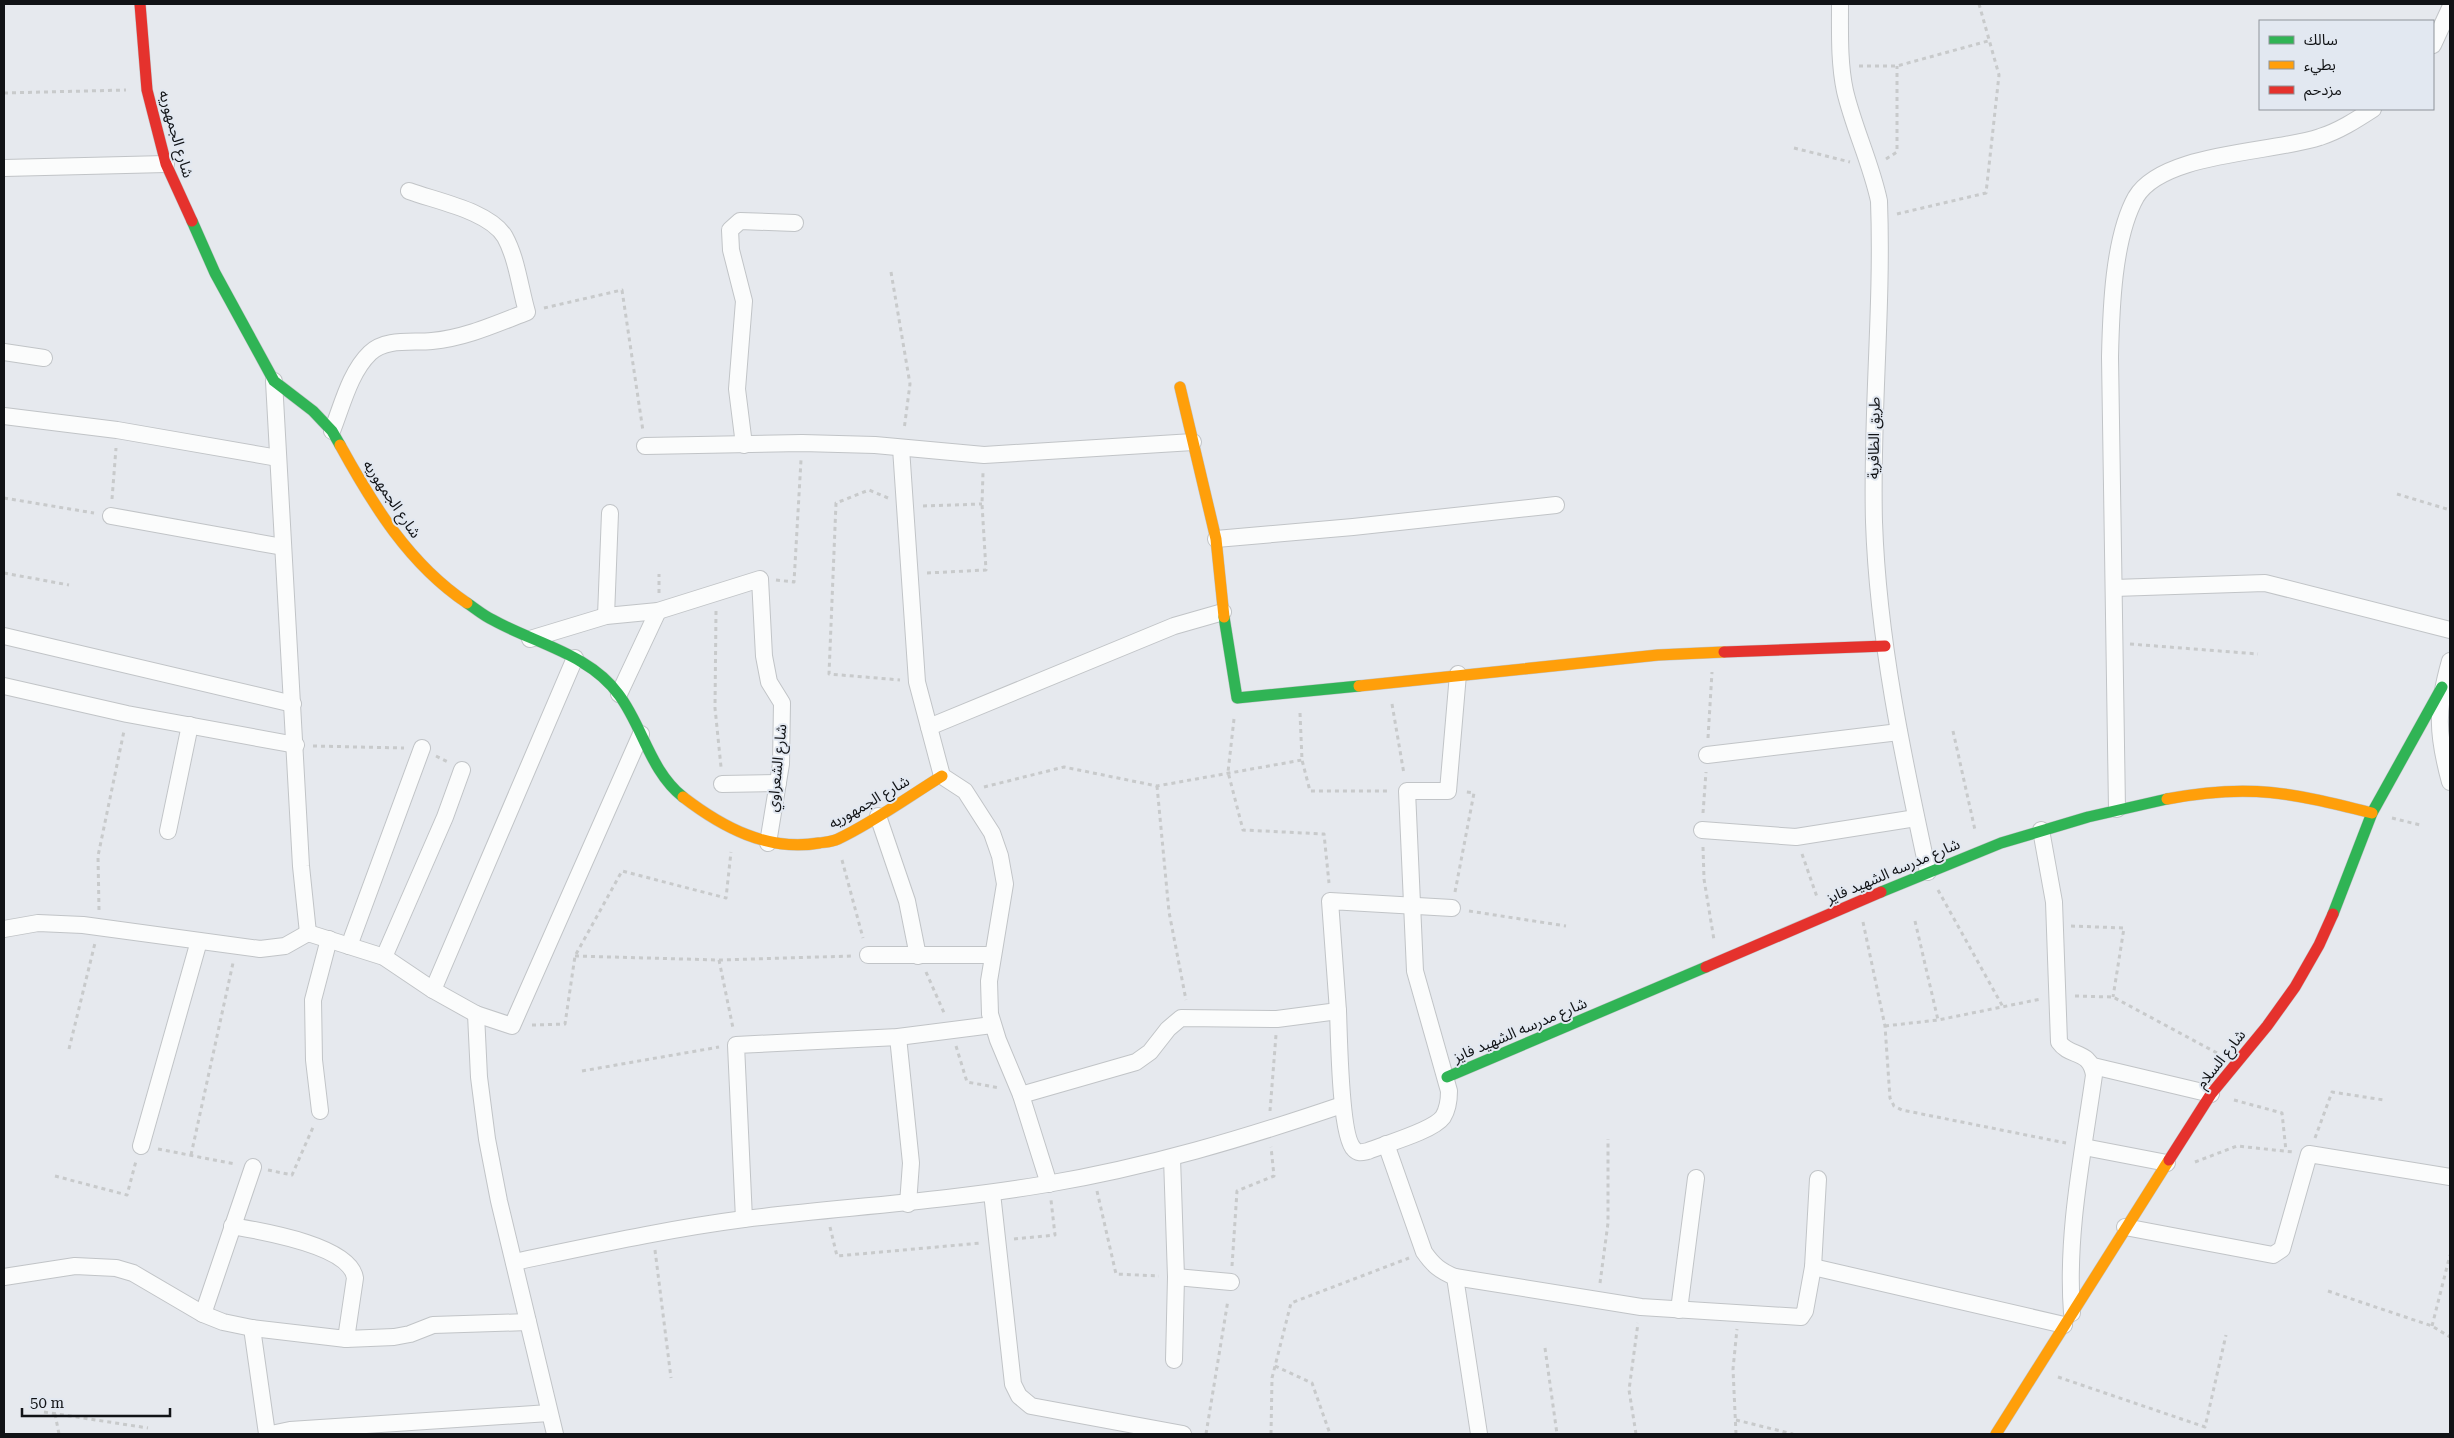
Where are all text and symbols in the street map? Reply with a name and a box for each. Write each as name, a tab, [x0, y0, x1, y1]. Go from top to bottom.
legend	[2259, 20, 2434, 110]
text: سالك	[2304, 31, 2338, 49]
text: بطيء	[2304, 56, 2336, 76]
text: مزدحم	[2304, 81, 2342, 101]
street label: شارع الجمهوريه	[152, 88, 197, 181]
street label: طريق الظافرية	[1864, 397, 1885, 479]
street label: شارع الجمهوريه	[357, 457, 425, 543]
street label: شارع الشعراوي	[763, 723, 794, 813]
street label: شارع الجمهوريه	[825, 772, 914, 835]
street label: شارع مدرسه الشهيد فايز	[1823, 835, 1964, 910]
street label: شارع مدرسه الشهيد فايز	[1450, 994, 1591, 1069]
street label: شارع السلام	[2193, 1026, 2252, 1094]
scale bar	[22, 1386, 170, 1418]
text: 50 m	[30, 1394, 65, 1412]

